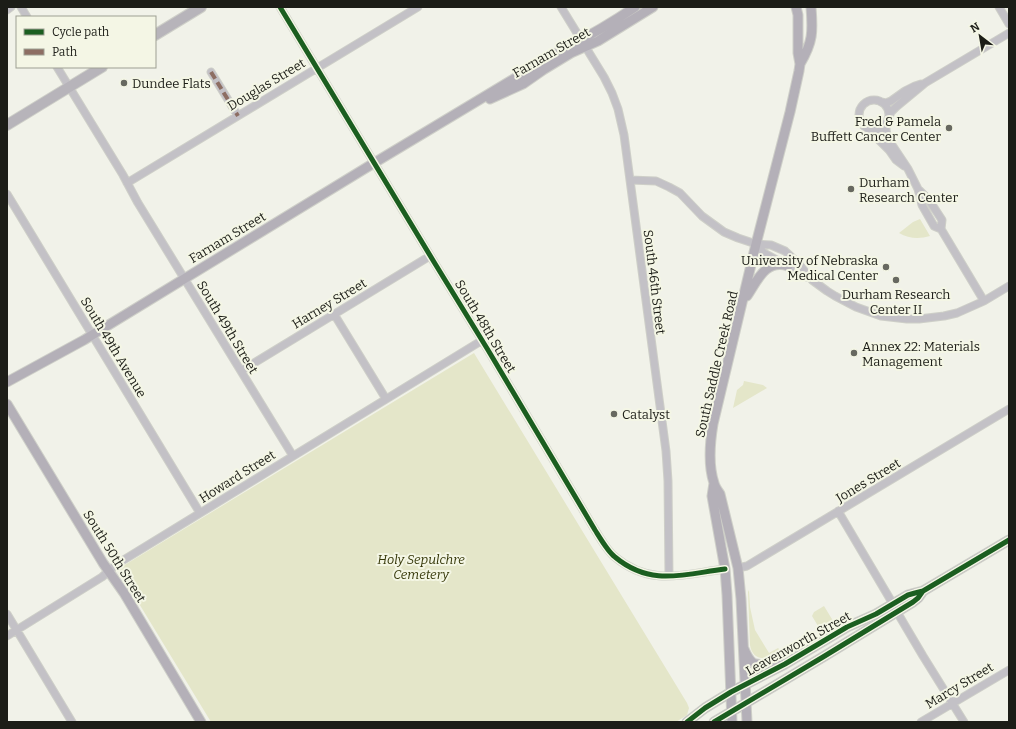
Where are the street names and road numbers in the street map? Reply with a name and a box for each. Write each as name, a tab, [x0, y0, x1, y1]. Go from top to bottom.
street label: Farnam Street	[510, 24, 593, 81]
street label: Douglas Street	[225, 55, 308, 114]
street label: Farnam Street	[186, 209, 269, 266]
street label: South 46th Street	[641, 229, 668, 336]
street label: Harney Street	[289, 275, 369, 332]
street label: South 48th Street	[452, 277, 519, 376]
street label: South 49th Street	[194, 278, 261, 377]
street label: South Saddle Creek Road	[692, 289, 741, 439]
street label: South 49th Avenue	[78, 294, 150, 400]
street label: Howard Street	[196, 447, 278, 506]
street label: Jones Street	[832, 455, 903, 506]
street label: South 50th Street	[80, 507, 149, 605]
street label: Leavenworth Street	[743, 608, 854, 679]
street label: Marcy Street	[923, 659, 996, 712]

